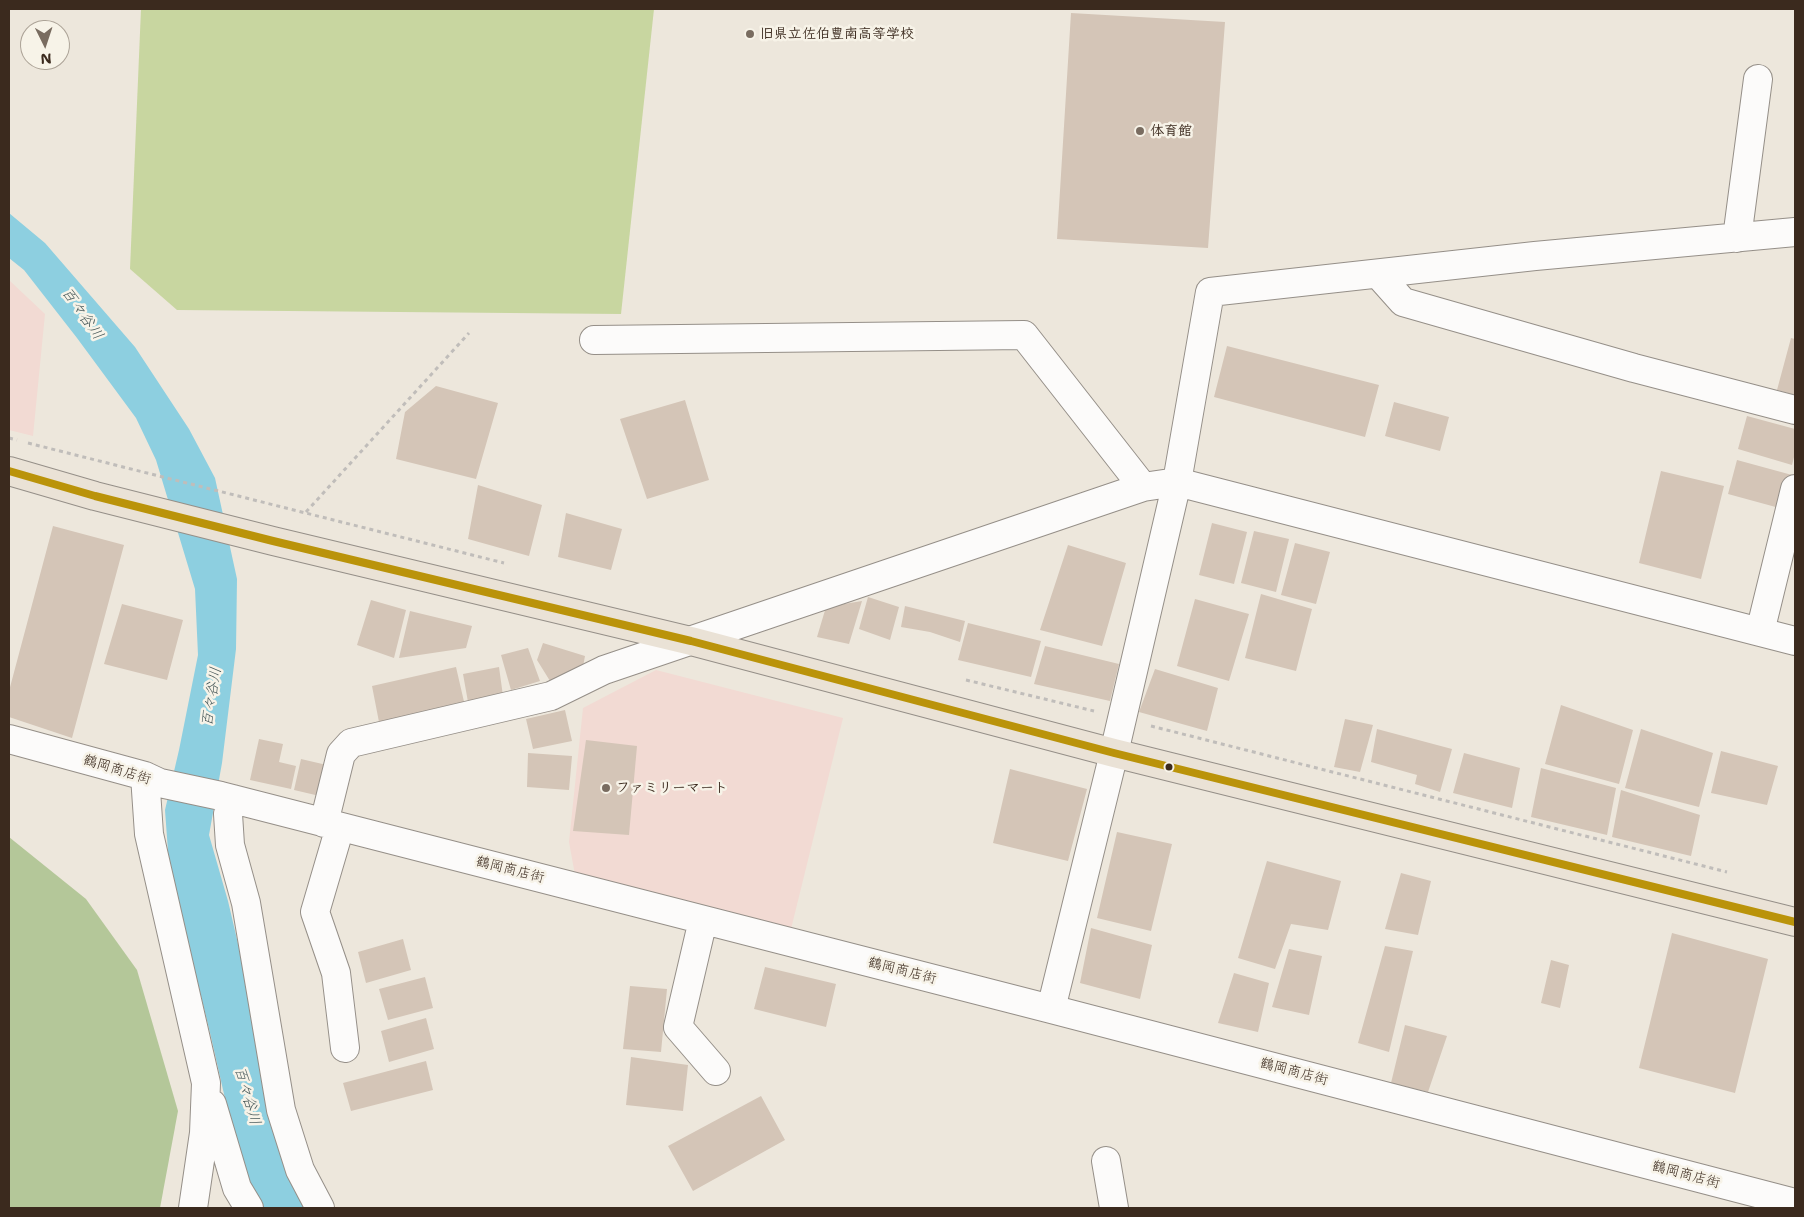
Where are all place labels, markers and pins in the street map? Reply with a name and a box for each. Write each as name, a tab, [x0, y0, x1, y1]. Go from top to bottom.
place label: 旧県立佐伯豊南高等学校	[760, 26, 914, 42]
marker: 旧県立佐伯豊南高等学校	[744, 28, 756, 40]
place label: 体育館	[1150, 123, 1192, 139]
marker: 体育館	[1134, 125, 1146, 137]
unlabelled marker	[1164, 762, 1174, 772]
place label: ファミリーマート	[616, 780, 728, 796]
marker: ファミリーマート	[600, 782, 612, 794]

